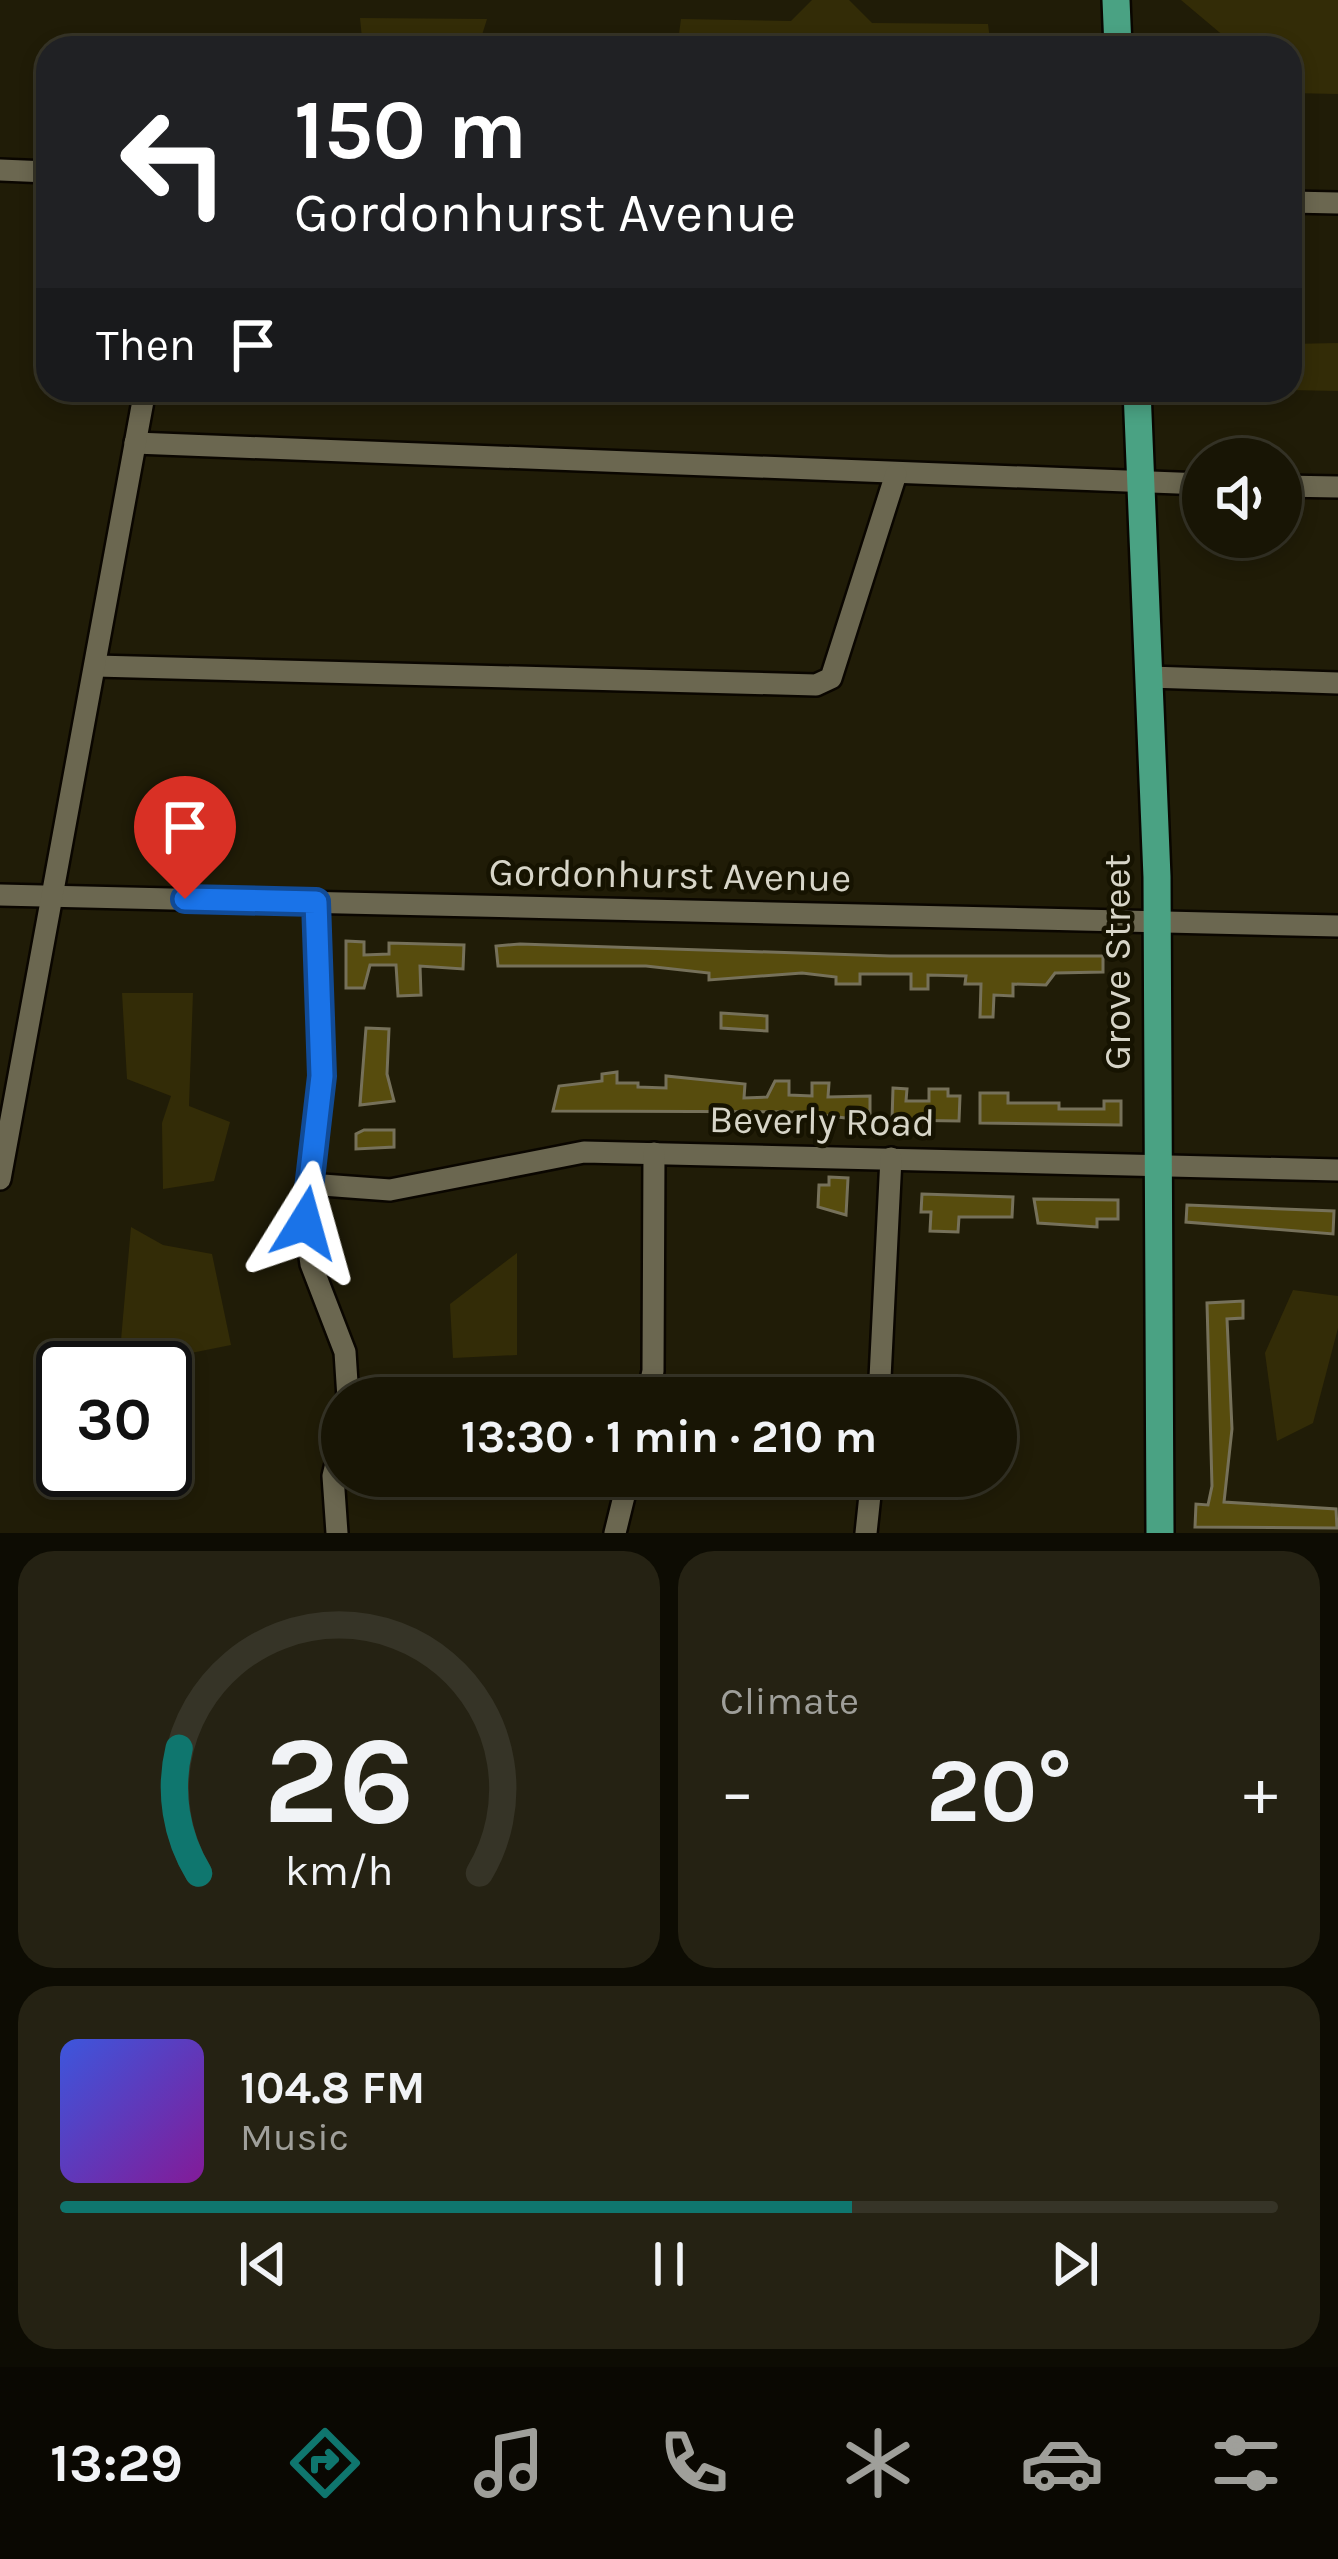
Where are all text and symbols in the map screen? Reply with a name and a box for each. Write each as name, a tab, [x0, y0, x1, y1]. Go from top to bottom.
text: 150 m	[294, 81, 527, 179]
icon: left	[96, 84, 252, 240]
text: Gordonhurst Avenue	[294, 181, 796, 245]
icon: arrive	[220, 312, 286, 378]
text: Then	[96, 319, 196, 371]
map controls	[1182, 438, 1302, 558]
button: sound	[1182, 438, 1302, 558]
pin	[134, 776, 236, 899]
icon: arrive	[152, 794, 218, 860]
street label: Gordonhurst Avenue	[488, 849, 852, 901]
street label: Grove Street	[1094, 854, 1140, 1070]
street label: Beverly Road	[709, 1096, 935, 1146]
position arrow	[242, 1160, 368, 1286]
speed limit sign: 30	[36, 1341, 192, 1497]
text: 13:30 · 1 min · 210 m	[461, 1411, 877, 1463]
text: Climate	[720, 1678, 859, 1724]
text: 26	[263, 1708, 415, 1853]
text: 20°	[926, 1738, 1072, 1844]
text: −	[720, 1753, 755, 1831]
text: +	[1243, 1753, 1278, 1831]
text: km/h	[285, 1845, 393, 1895]
text: 104.8 FM	[240, 2062, 425, 2114]
text: Music	[240, 2114, 349, 2160]
icon: previous	[230, 2231, 296, 2297]
icon: pause	[636, 2231, 702, 2297]
icon: next	[1042, 2231, 1108, 2297]
icon: directions	[283, 2421, 367, 2505]
icon: music	[467, 2421, 551, 2505]
icon: phone	[652, 2421, 736, 2505]
icon: climate	[836, 2421, 920, 2505]
icon: car	[1020, 2421, 1104, 2505]
icon: filters	[1204, 2421, 1288, 2505]
text: 13:29	[50, 2431, 183, 2495]

